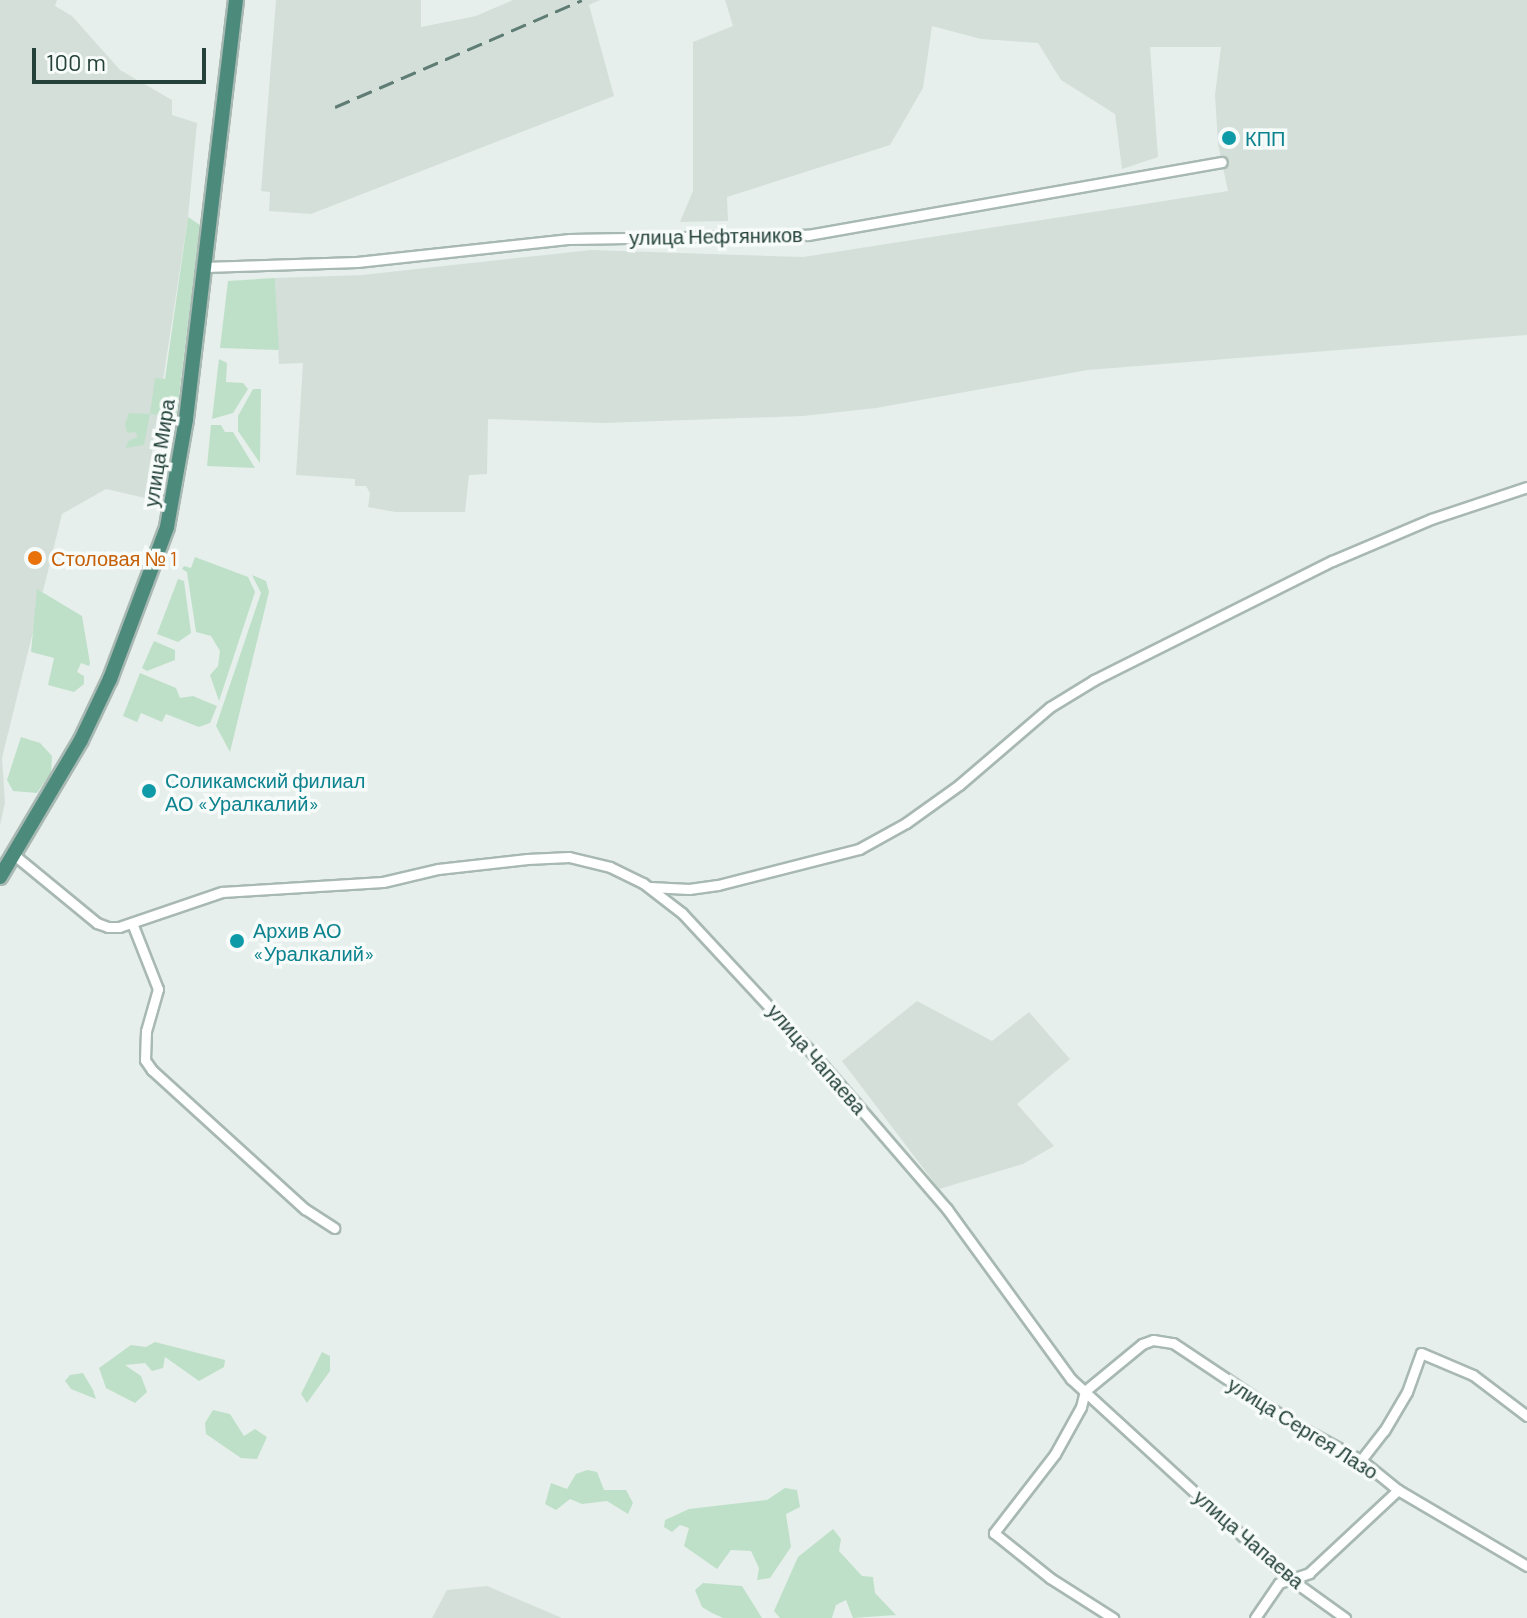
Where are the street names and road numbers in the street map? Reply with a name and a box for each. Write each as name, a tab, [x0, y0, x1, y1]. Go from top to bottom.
street label: улица Нефтяников	[629, 222, 803, 250]
street label: улица Мира	[139, 397, 179, 509]
street label: улица Чапаева	[763, 999, 871, 1119]
street label: улица Сергея Лазо	[1223, 1372, 1383, 1484]
street label: улица Чапаева	[1189, 1485, 1309, 1593]

